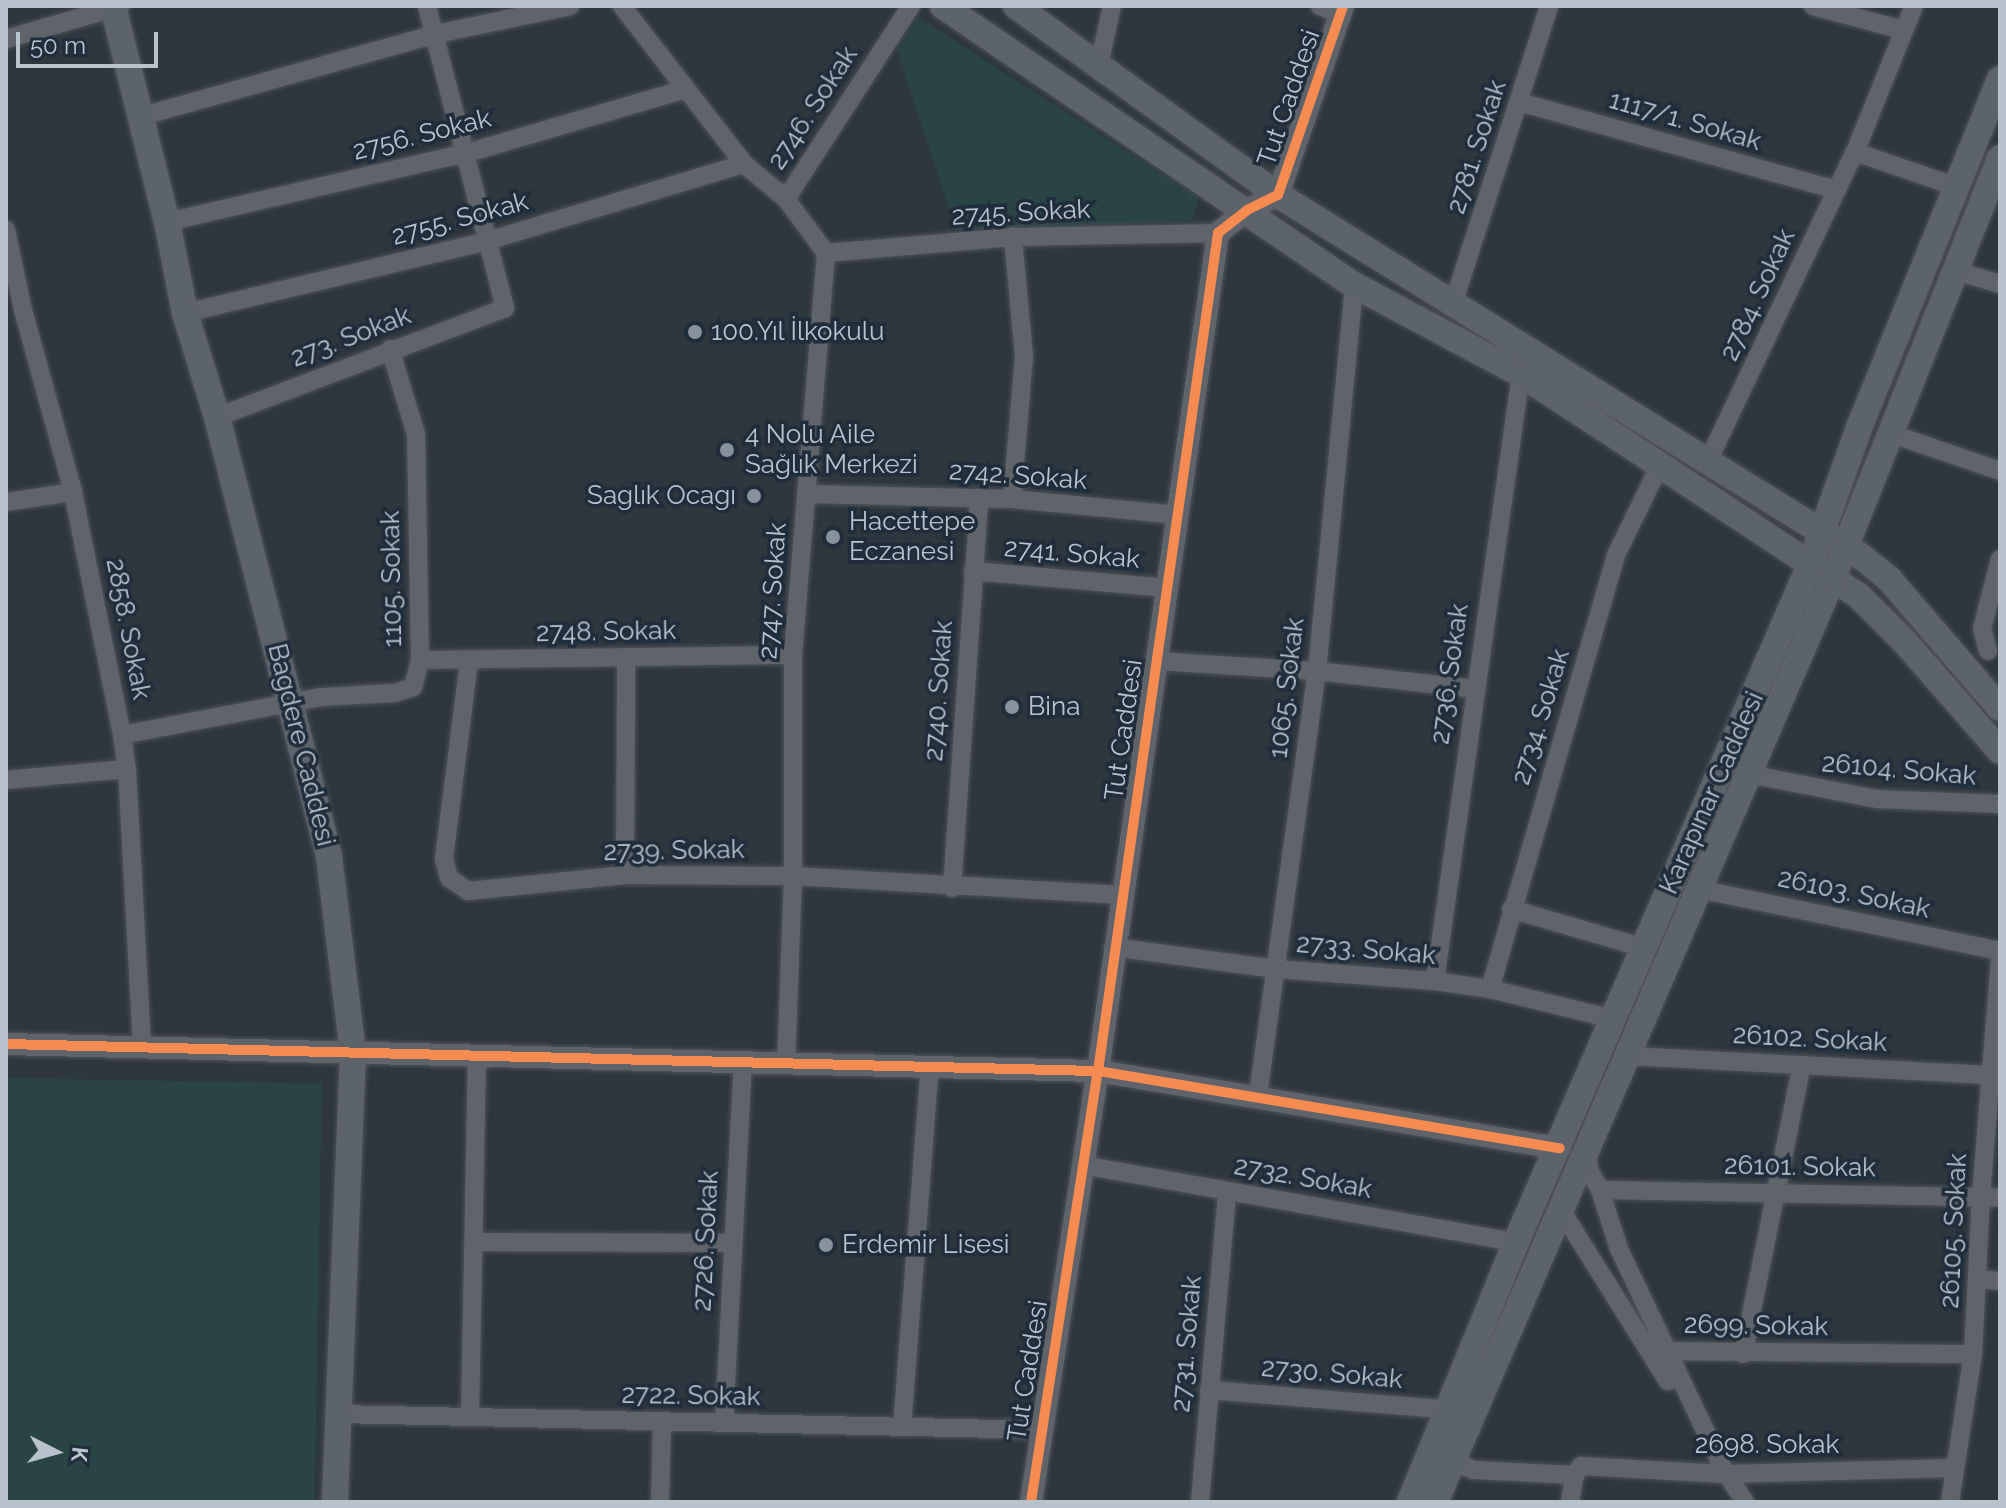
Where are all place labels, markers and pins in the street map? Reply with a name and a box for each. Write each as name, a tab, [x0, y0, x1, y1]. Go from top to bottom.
place label: 100.Yıl İlkokulu	[711, 316, 885, 348]
marker: 100.Yıl İlkokulu	[686, 323, 704, 341]
place label: 4 Nolu Aile Sağlık Merkezi	[745, 419, 918, 480]
marker: 4 Nolu Aile Sağlık Merkezi	[716, 439, 738, 461]
place label: Saglık Ocagı	[587, 480, 736, 512]
marker: Saglık Ocagı	[743, 485, 765, 507]
place label: Hacettepe Eczanesi	[849, 506, 975, 568]
marker: Hacettepe Eczanesi	[824, 528, 842, 546]
place label: Bina	[1028, 691, 1080, 723]
marker: Bina	[1003, 698, 1021, 716]
place label: Erdemir Lisesi	[842, 1229, 1010, 1261]
marker: Erdemir Lisesi	[817, 1236, 835, 1254]

